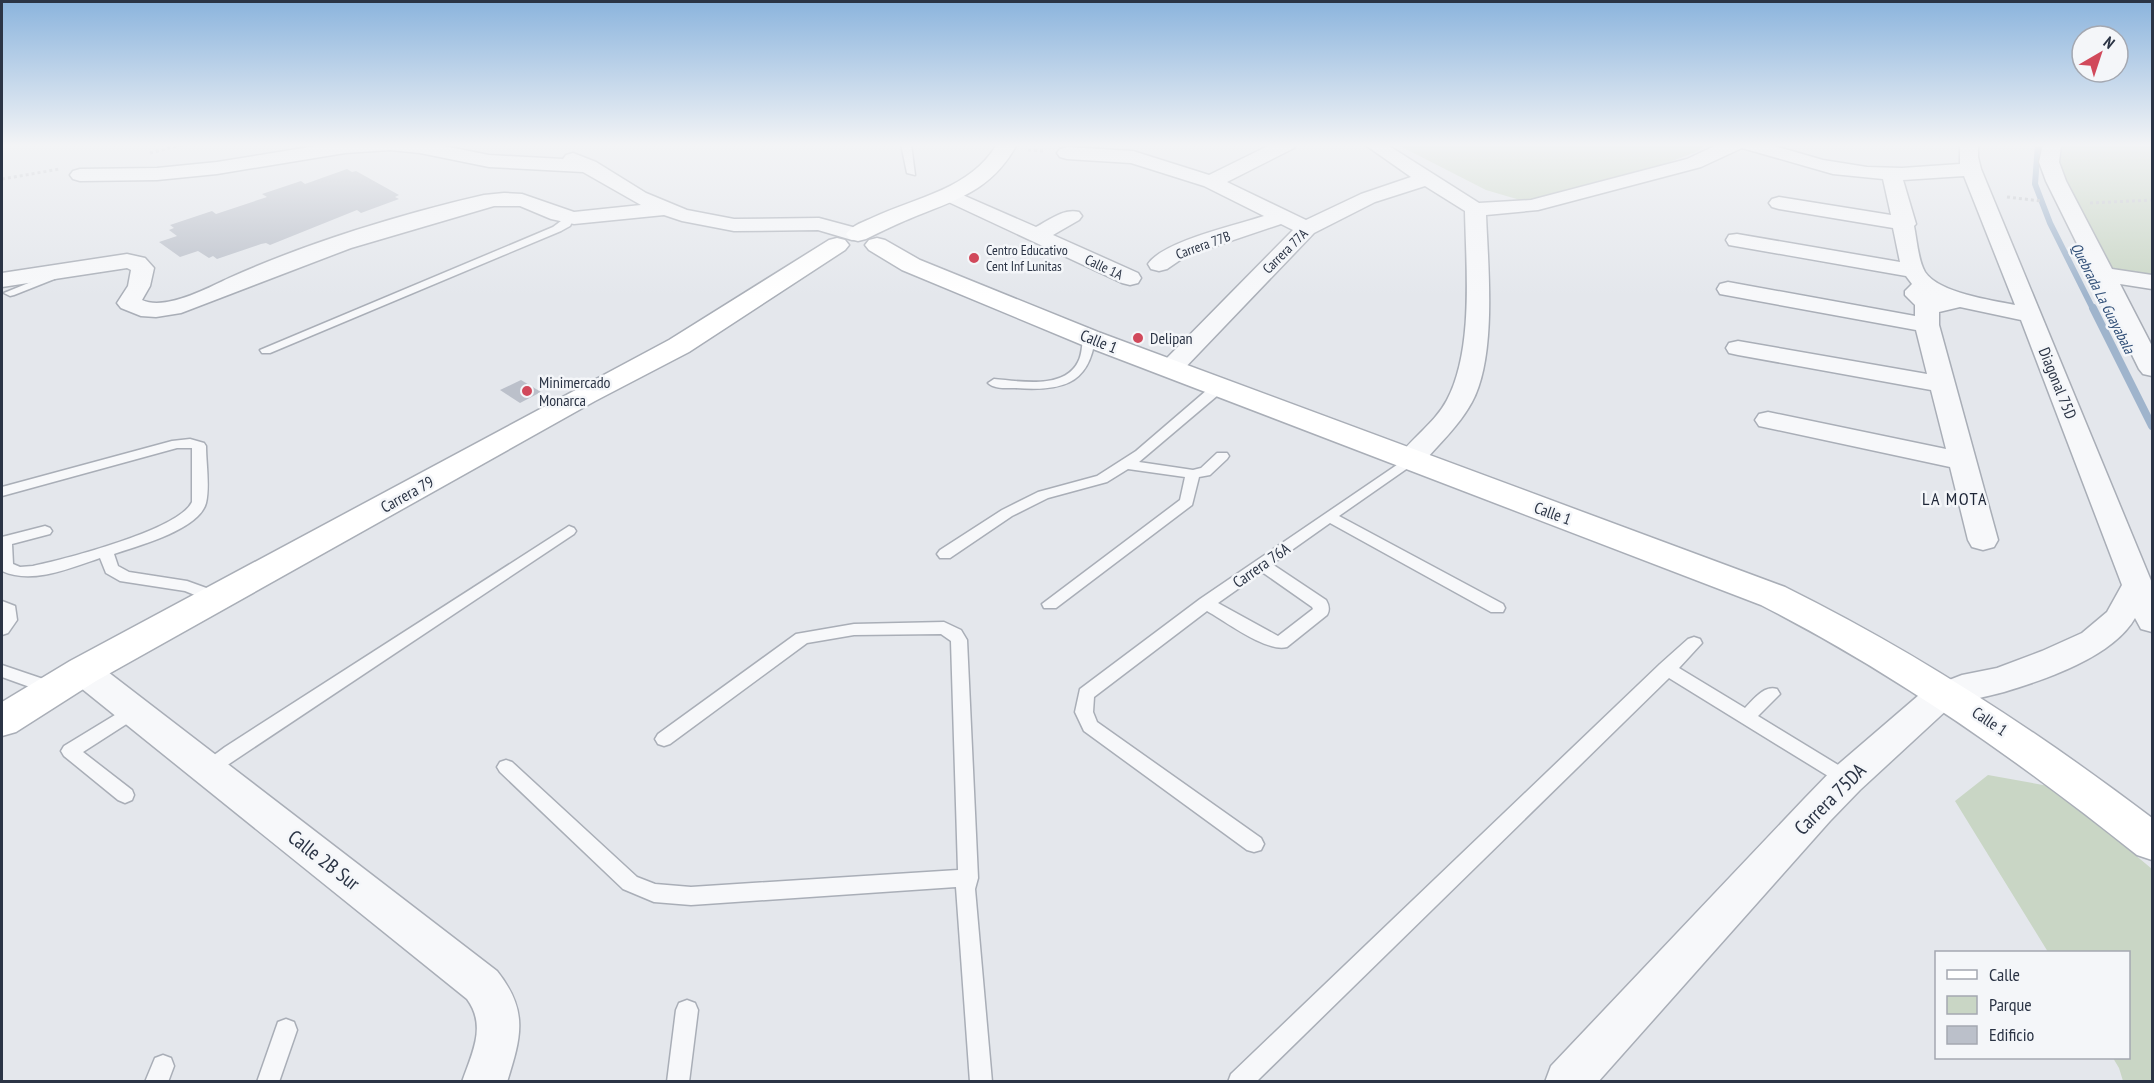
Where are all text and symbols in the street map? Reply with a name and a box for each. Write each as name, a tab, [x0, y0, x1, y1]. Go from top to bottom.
north arrow	[2070, 24, 2130, 84]
text: N	[2100, 32, 2119, 53]
street label: Carrera 77A	[1259, 224, 1312, 277]
street label: Carrera 77B	[1173, 227, 1233, 263]
water label: Quebrada La Guayabala	[2067, 239, 2140, 358]
place label: Centro Educativo Cent Inf Lunitas	[986, 241, 1068, 275]
street label: Calle 1A	[1082, 250, 1126, 284]
marker: Centro Educativo Cent Inf Lunitas	[967, 251, 981, 265]
street label: Calle 1	[1078, 325, 1120, 357]
place label: Delipan	[1150, 328, 1193, 348]
marker: Delipan	[1131, 331, 1145, 345]
street label: Diagonal 75D	[2035, 344, 2081, 422]
place label: Minimercado Monarca	[539, 372, 611, 410]
marker: Minimercado Monarca	[520, 384, 534, 398]
street label: Carrera 79	[377, 471, 437, 517]
district label: LA MOTA	[1922, 487, 1988, 510]
street label: Calle 1	[1532, 497, 1574, 529]
street label: Carrera 76A	[1229, 538, 1294, 592]
street label: Calle 1	[1969, 702, 2011, 740]
street label: Carrera 75DA	[1788, 757, 1872, 841]
street label: Calle 2B Sur	[283, 824, 366, 896]
legend	[1935, 951, 2130, 1059]
text: Calle	[1989, 963, 2020, 986]
text: Parque	[1989, 993, 2032, 1016]
text: Edificio	[1989, 1023, 2035, 1046]

